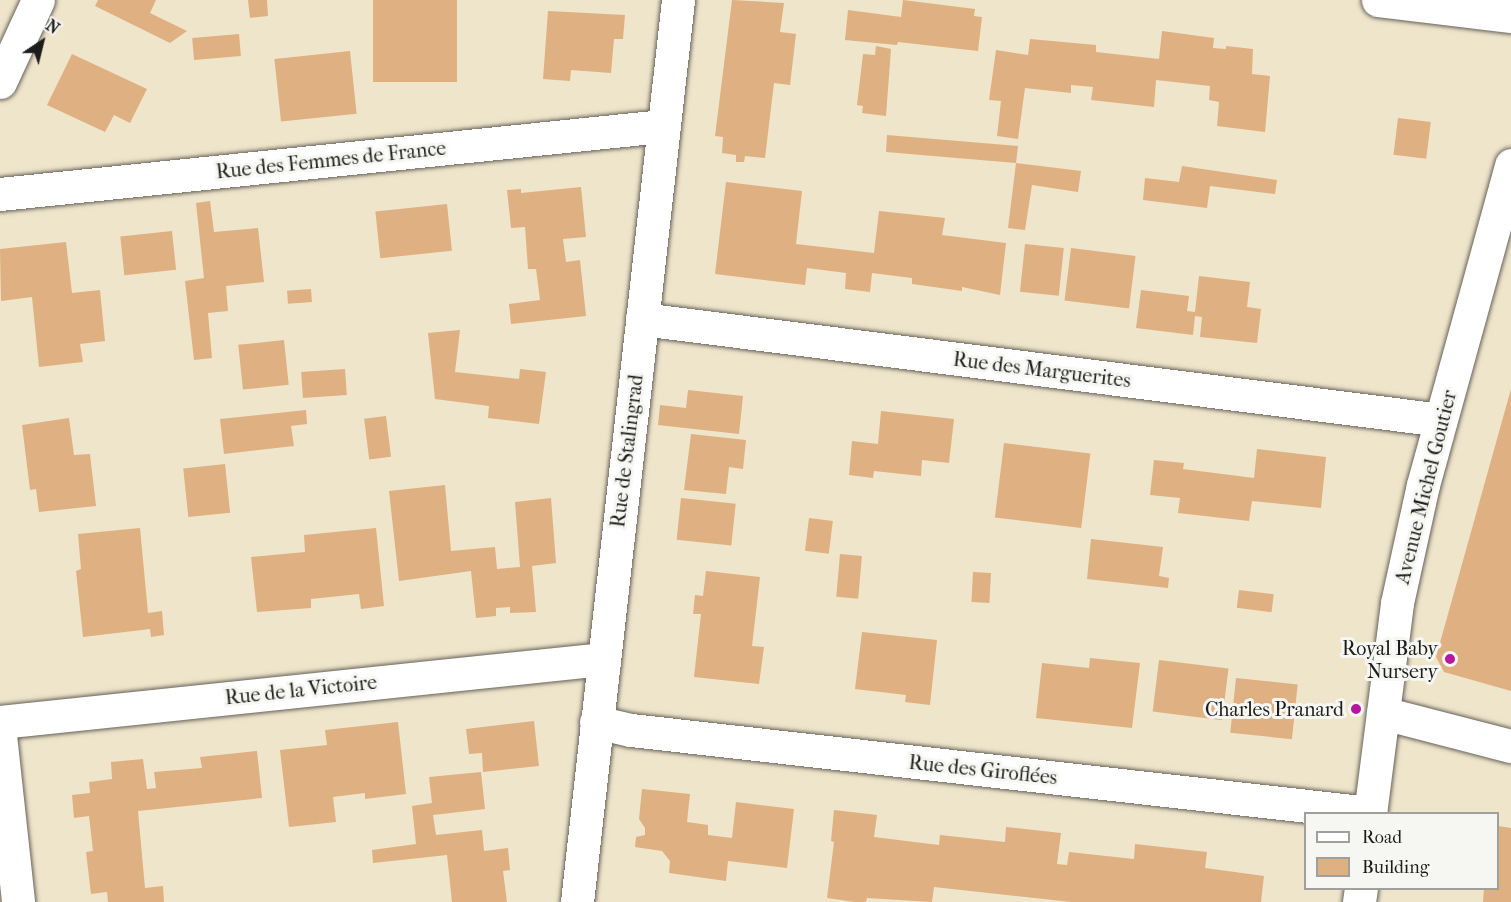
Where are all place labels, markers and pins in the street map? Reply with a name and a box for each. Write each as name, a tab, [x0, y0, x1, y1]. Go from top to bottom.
place label: Royal Baby Nursery	[1342, 636, 1438, 683]
marker: Royal Baby Nursery	[1443, 652, 1457, 666]
place label: Charles Pranard	[1205, 697, 1344, 721]
marker: Charles Pranard	[1349, 702, 1363, 716]

